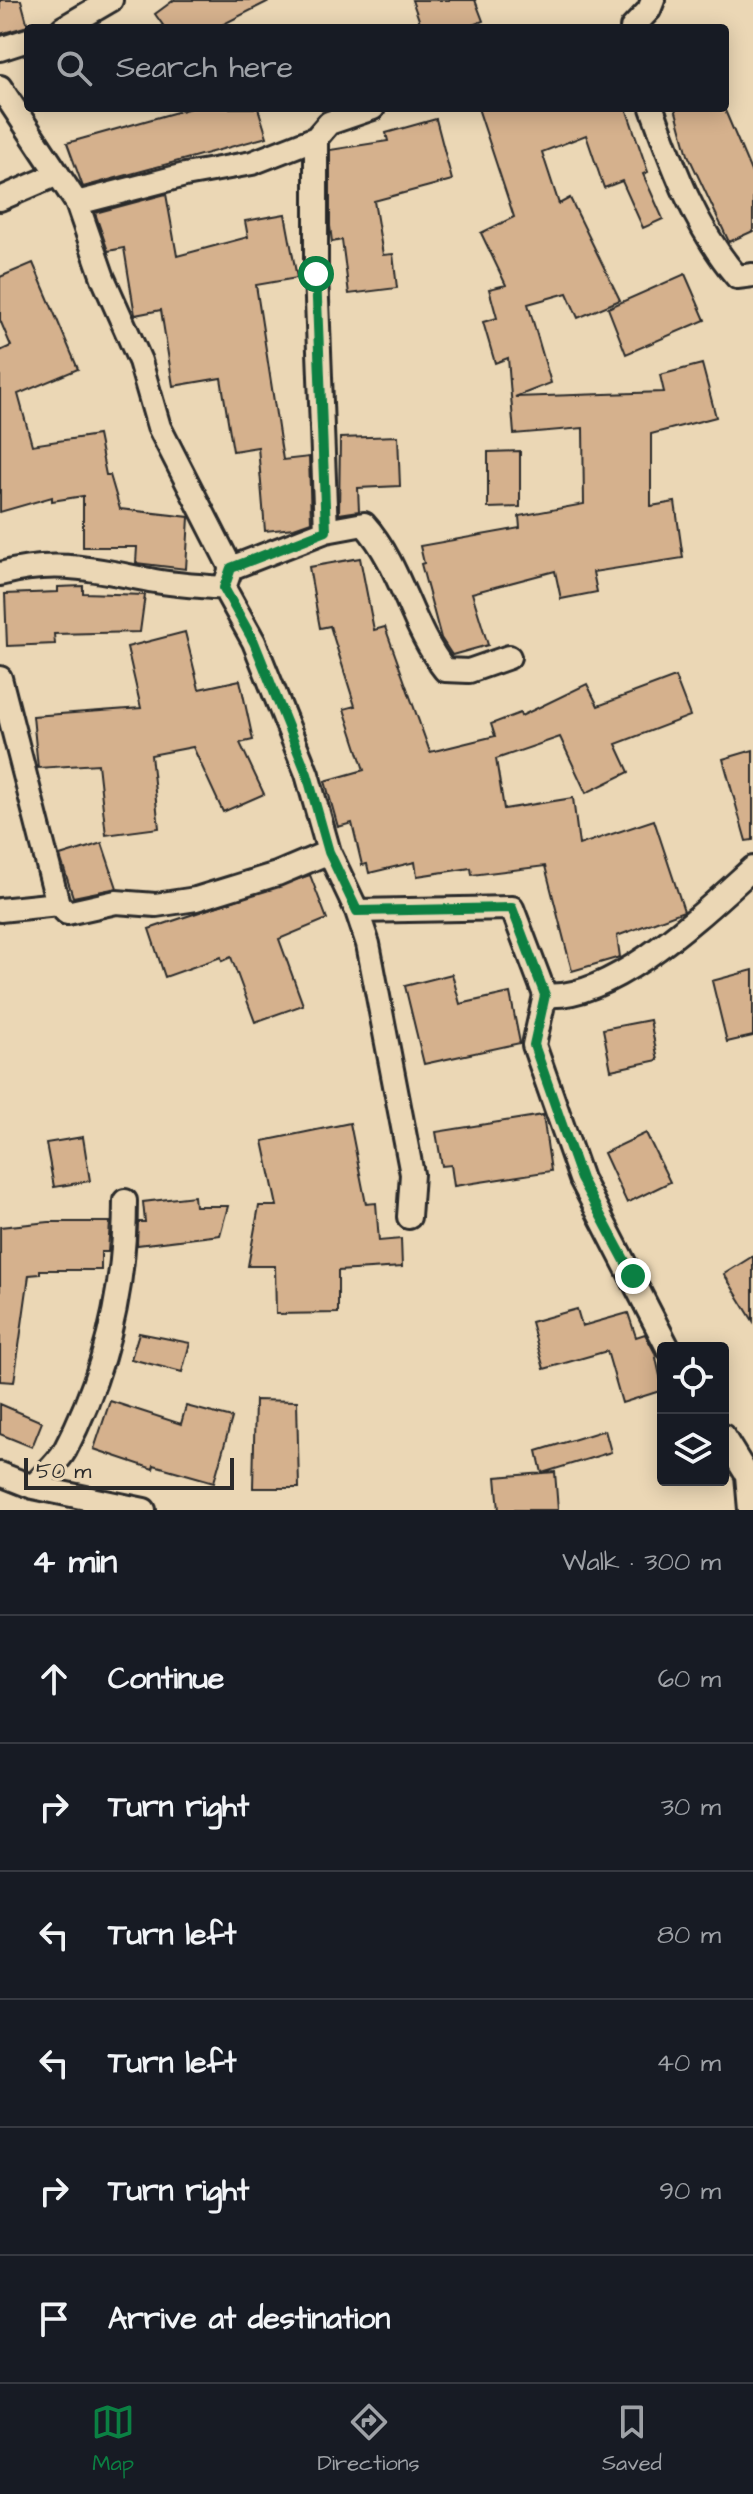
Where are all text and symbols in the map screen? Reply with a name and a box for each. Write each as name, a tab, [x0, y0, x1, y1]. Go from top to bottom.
search box	[24, 24, 729, 112]
icon: search	[52, 46, 96, 90]
text: Search here	[116, 47, 293, 89]
route start	[298, 256, 334, 292]
route end	[615, 1258, 651, 1294]
map controls	[657, 1342, 729, 1486]
button: locate	[657, 1342, 729, 1414]
button: layers	[657, 1414, 729, 1486]
scale bar	[24, 1454, 234, 1490]
text: 50 m	[36, 1456, 91, 1487]
text: 4 min	[32, 1538, 117, 1586]
text: Walk · 300 m	[562, 1544, 721, 1580]
icon: ahead	[32, 1657, 76, 1701]
text: Continue	[108, 1658, 224, 1700]
text: 60 m	[658, 1661, 721, 1697]
icon: right	[32, 1785, 76, 1829]
text: Turn right	[108, 1786, 249, 1828]
text: 30 m	[661, 1789, 721, 1825]
icon: left	[32, 1913, 76, 1957]
text: Turn left	[108, 1914, 236, 1956]
text: 80 m	[657, 1917, 721, 1953]
icon: left	[32, 2041, 76, 2085]
text: Turn left	[108, 2042, 236, 2084]
text: 40 m	[656, 2045, 721, 2081]
icon: right	[32, 2169, 76, 2213]
text: Turn right	[108, 2170, 249, 2212]
text: 90 m	[659, 2173, 721, 2209]
icon: arrive	[32, 2297, 76, 2341]
text: Arrive at destination	[108, 2298, 390, 2340]
tab: Map	[91, 2400, 135, 2479]
tab: Directions	[317, 2400, 420, 2479]
tab: Saved	[602, 2400, 662, 2479]

